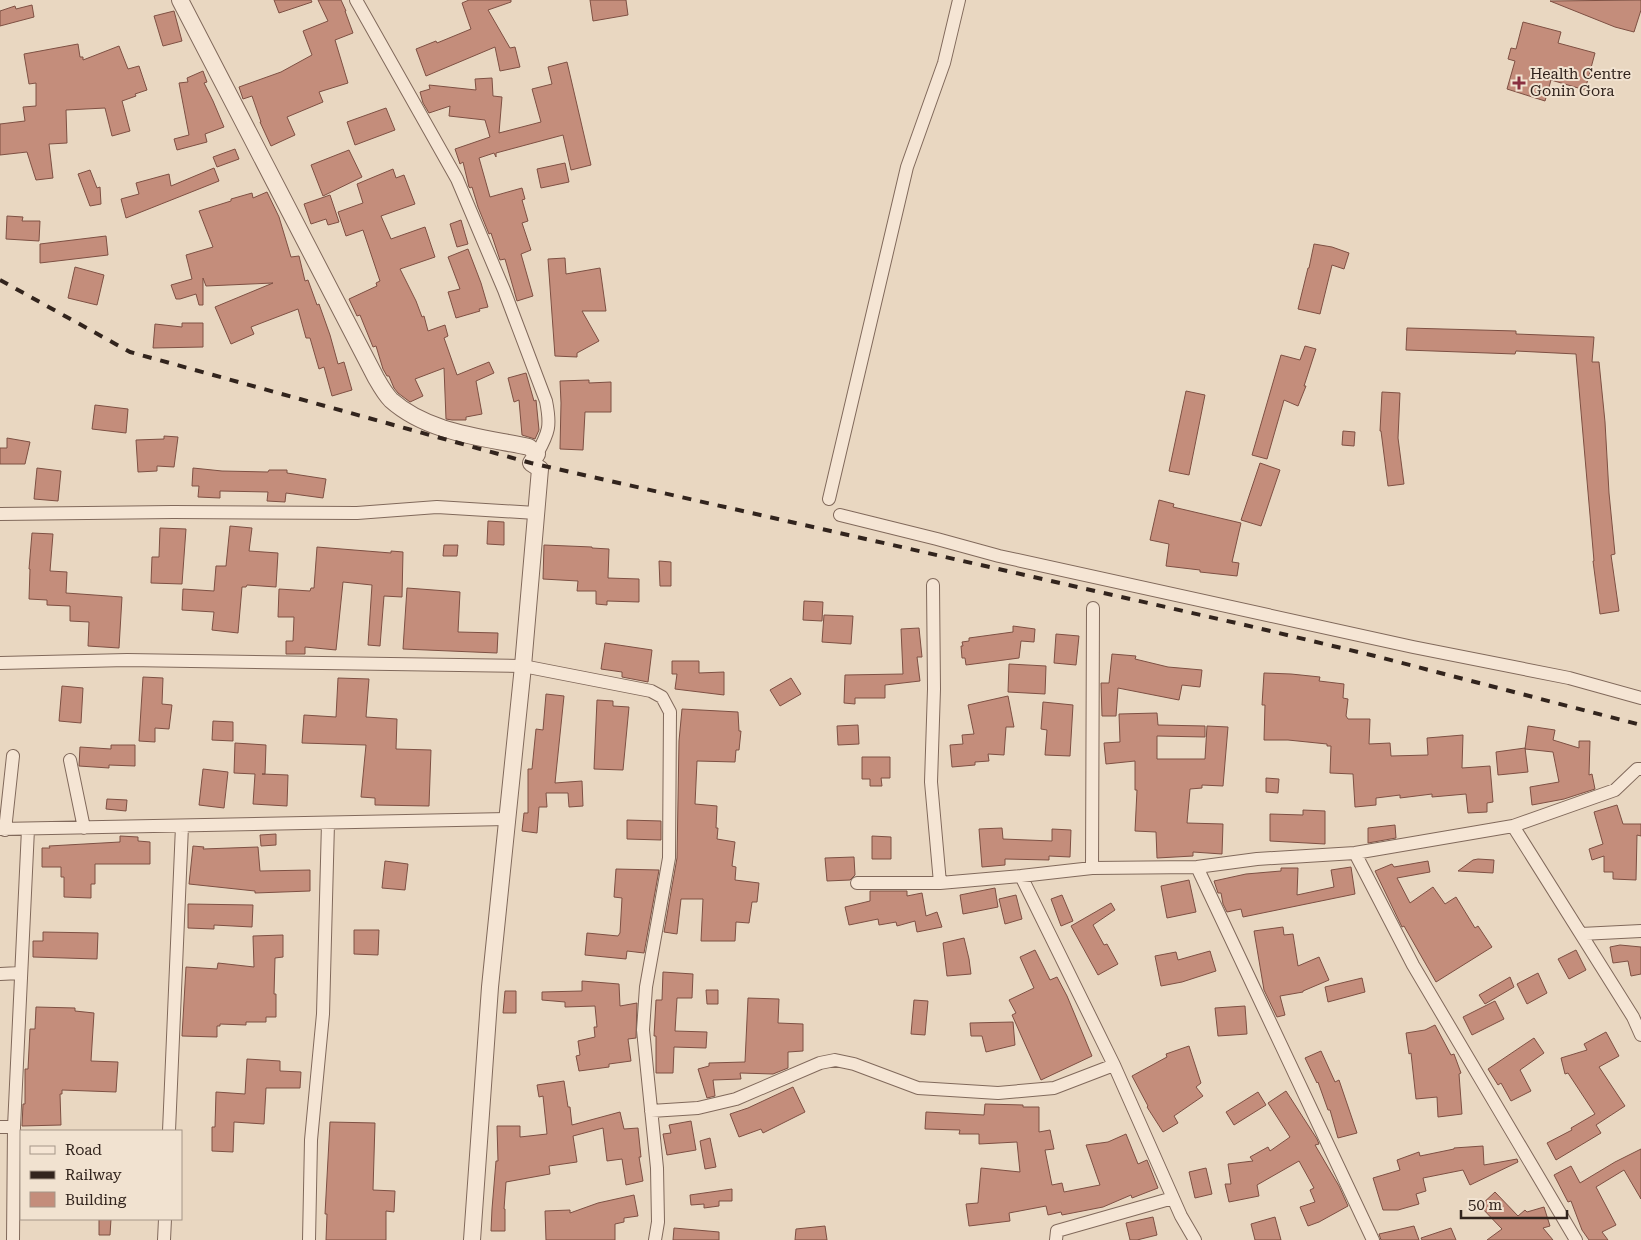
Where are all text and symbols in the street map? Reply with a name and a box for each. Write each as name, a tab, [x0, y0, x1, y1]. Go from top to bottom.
place label: Health Centre Gonin Gora	[1530, 65, 1631, 100]
marker: Health Centre Gonin Gora	[1512, 76, 1526, 90]
legend	[20, 1130, 182, 1220]
text: Road	[65, 1141, 102, 1159]
text: Railway	[65, 1166, 122, 1184]
scale bar	[1461, 1188, 1567, 1220]
text: Building	[65, 1191, 127, 1209]
text: 50 m	[1468, 1196, 1503, 1214]

